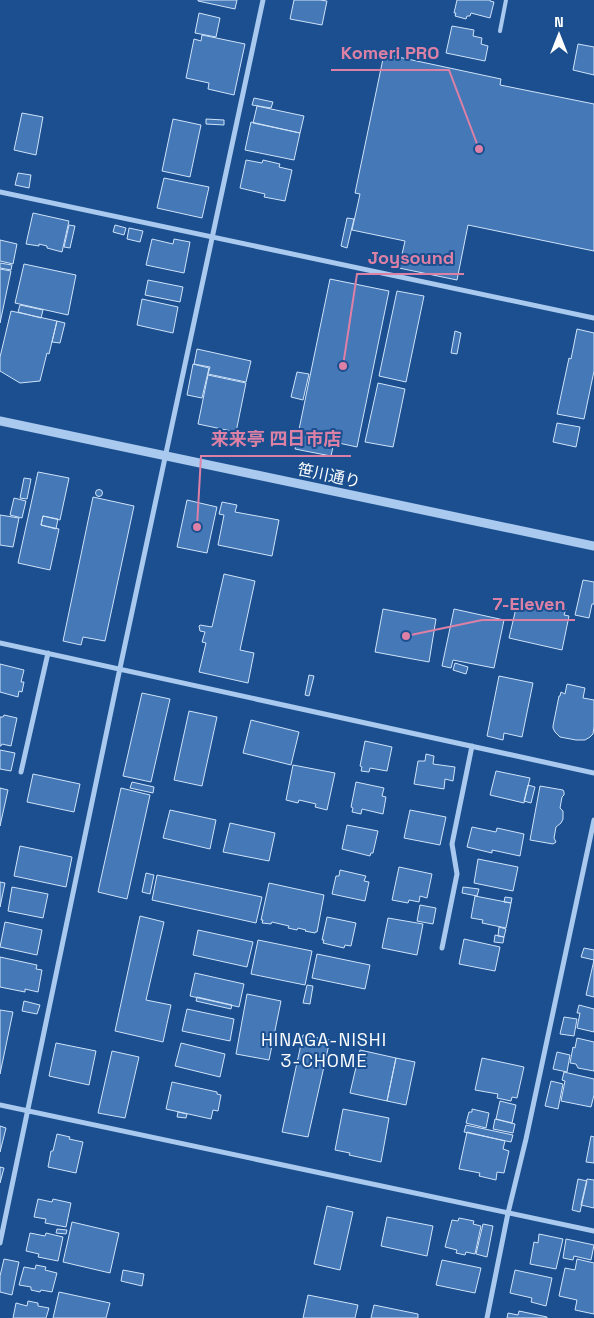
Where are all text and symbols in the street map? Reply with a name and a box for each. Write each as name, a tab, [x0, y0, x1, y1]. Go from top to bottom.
north arrow	[534, 10, 584, 60]
text: N	[554, 13, 564, 31]
callout: Komeri PRO	[331, 37, 449, 70]
text: Komeri PRO	[341, 41, 439, 64]
callout: Joysound	[357, 241, 464, 274]
text: Joysound	[368, 246, 454, 269]
callout: 来来亭 四日市店	[201, 423, 351, 456]
text: 来来亭 四日市店	[211, 427, 341, 450]
street label: 笹川通り	[295, 459, 362, 492]
callout: 7-Eleven	[482, 587, 575, 620]
text: 7-Eleven	[493, 592, 565, 615]
district label: HINAGA-NISHI 3-CHOME	[261, 1028, 387, 1072]

